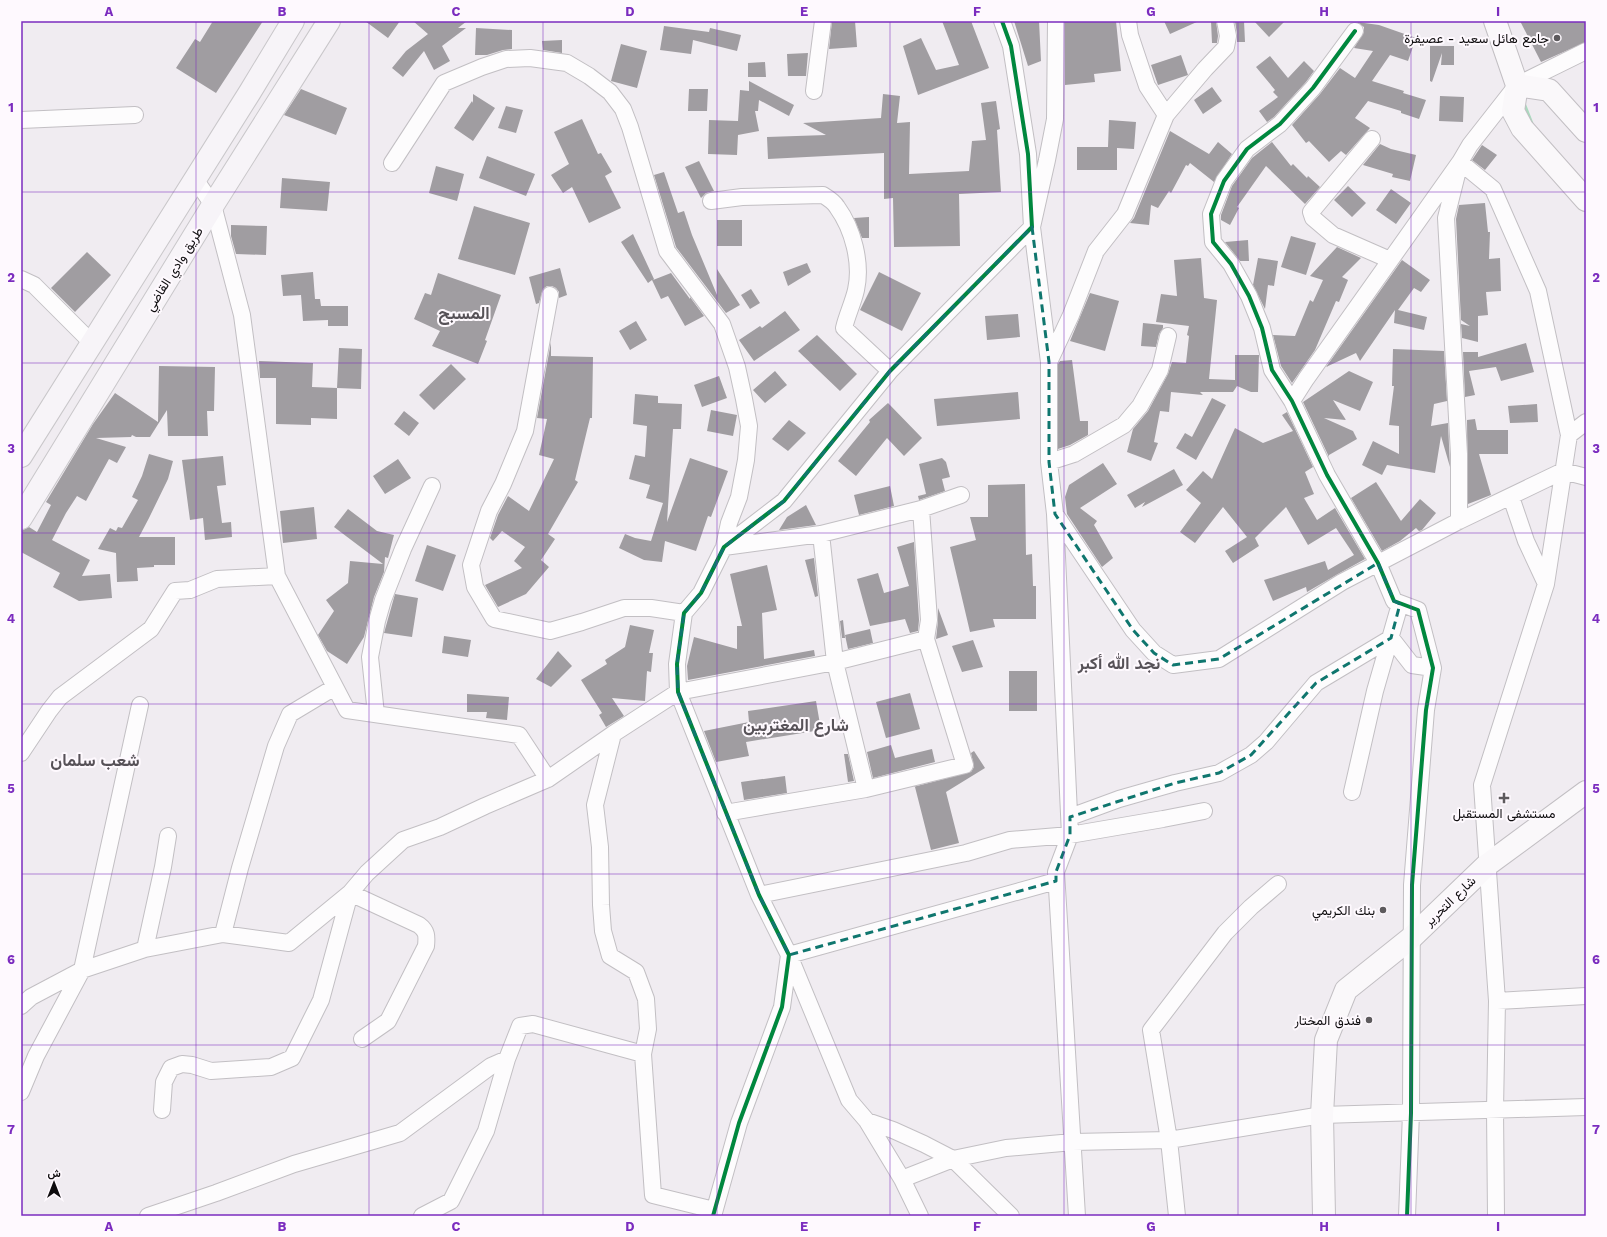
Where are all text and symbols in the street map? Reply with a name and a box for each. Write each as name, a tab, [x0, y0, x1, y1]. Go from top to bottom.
text: A	[105, 4, 114, 19]
text: B	[278, 4, 287, 19]
text: C	[452, 4, 461, 19]
text: D	[625, 4, 635, 19]
text: E	[800, 4, 808, 19]
text: F	[973, 4, 981, 19]
text: G	[1146, 4, 1156, 19]
text: H	[1319, 4, 1329, 19]
text: I	[1496, 4, 1500, 19]
place label: جامع هائل سعيد - عصيفرة	[1404, 31, 1549, 48]
marker: جامع هائل سعيد - عصيفرة	[1552, 33, 1562, 43]
text: 1	[8, 100, 14, 115]
text: 1	[1593, 100, 1599, 115]
street label: طريق وادي القاضي	[142, 224, 208, 316]
text: 2	[7, 270, 15, 285]
text: 2	[1592, 270, 1600, 285]
district label: المسبح	[438, 303, 490, 325]
text: 3	[7, 441, 15, 456]
text: 3	[1592, 441, 1600, 456]
text: 4	[7, 611, 16, 626]
text: 4	[1592, 611, 1601, 626]
district label: نجد الله أكبر	[1077, 653, 1160, 674]
district label: شارع المغتربين	[743, 715, 849, 737]
district label: شعب سلمان	[50, 750, 140, 770]
text: 5	[7, 781, 15, 796]
text: 5	[1592, 781, 1600, 796]
marker: مستشفى المستقبل	[1498, 792, 1510, 804]
place label: مستشفى المستقبل	[1453, 806, 1555, 822]
street label: شارع التحرير	[1421, 873, 1480, 931]
place label: بنك الكريمي	[1312, 903, 1375, 921]
marker: بنك الكريمي	[1378, 905, 1388, 915]
text: 6	[7, 952, 15, 967]
text: 6	[1592, 952, 1600, 967]
place label: فندق المختار	[1293, 1013, 1361, 1029]
marker: فندق المختار	[1364, 1015, 1374, 1025]
text: 7	[7, 1122, 15, 1137]
text: 7	[1592, 1122, 1600, 1137]
north arrow	[34, 1163, 74, 1203]
text: ش	[47, 1167, 61, 1180]
text: A	[105, 1219, 114, 1234]
text: B	[278, 1219, 287, 1234]
text: C	[452, 1219, 461, 1234]
text: D	[625, 1219, 635, 1234]
text: E	[800, 1219, 808, 1234]
text: F	[973, 1219, 981, 1234]
text: G	[1146, 1219, 1156, 1234]
text: H	[1319, 1219, 1329, 1234]
text: I	[1496, 1219, 1500, 1234]

